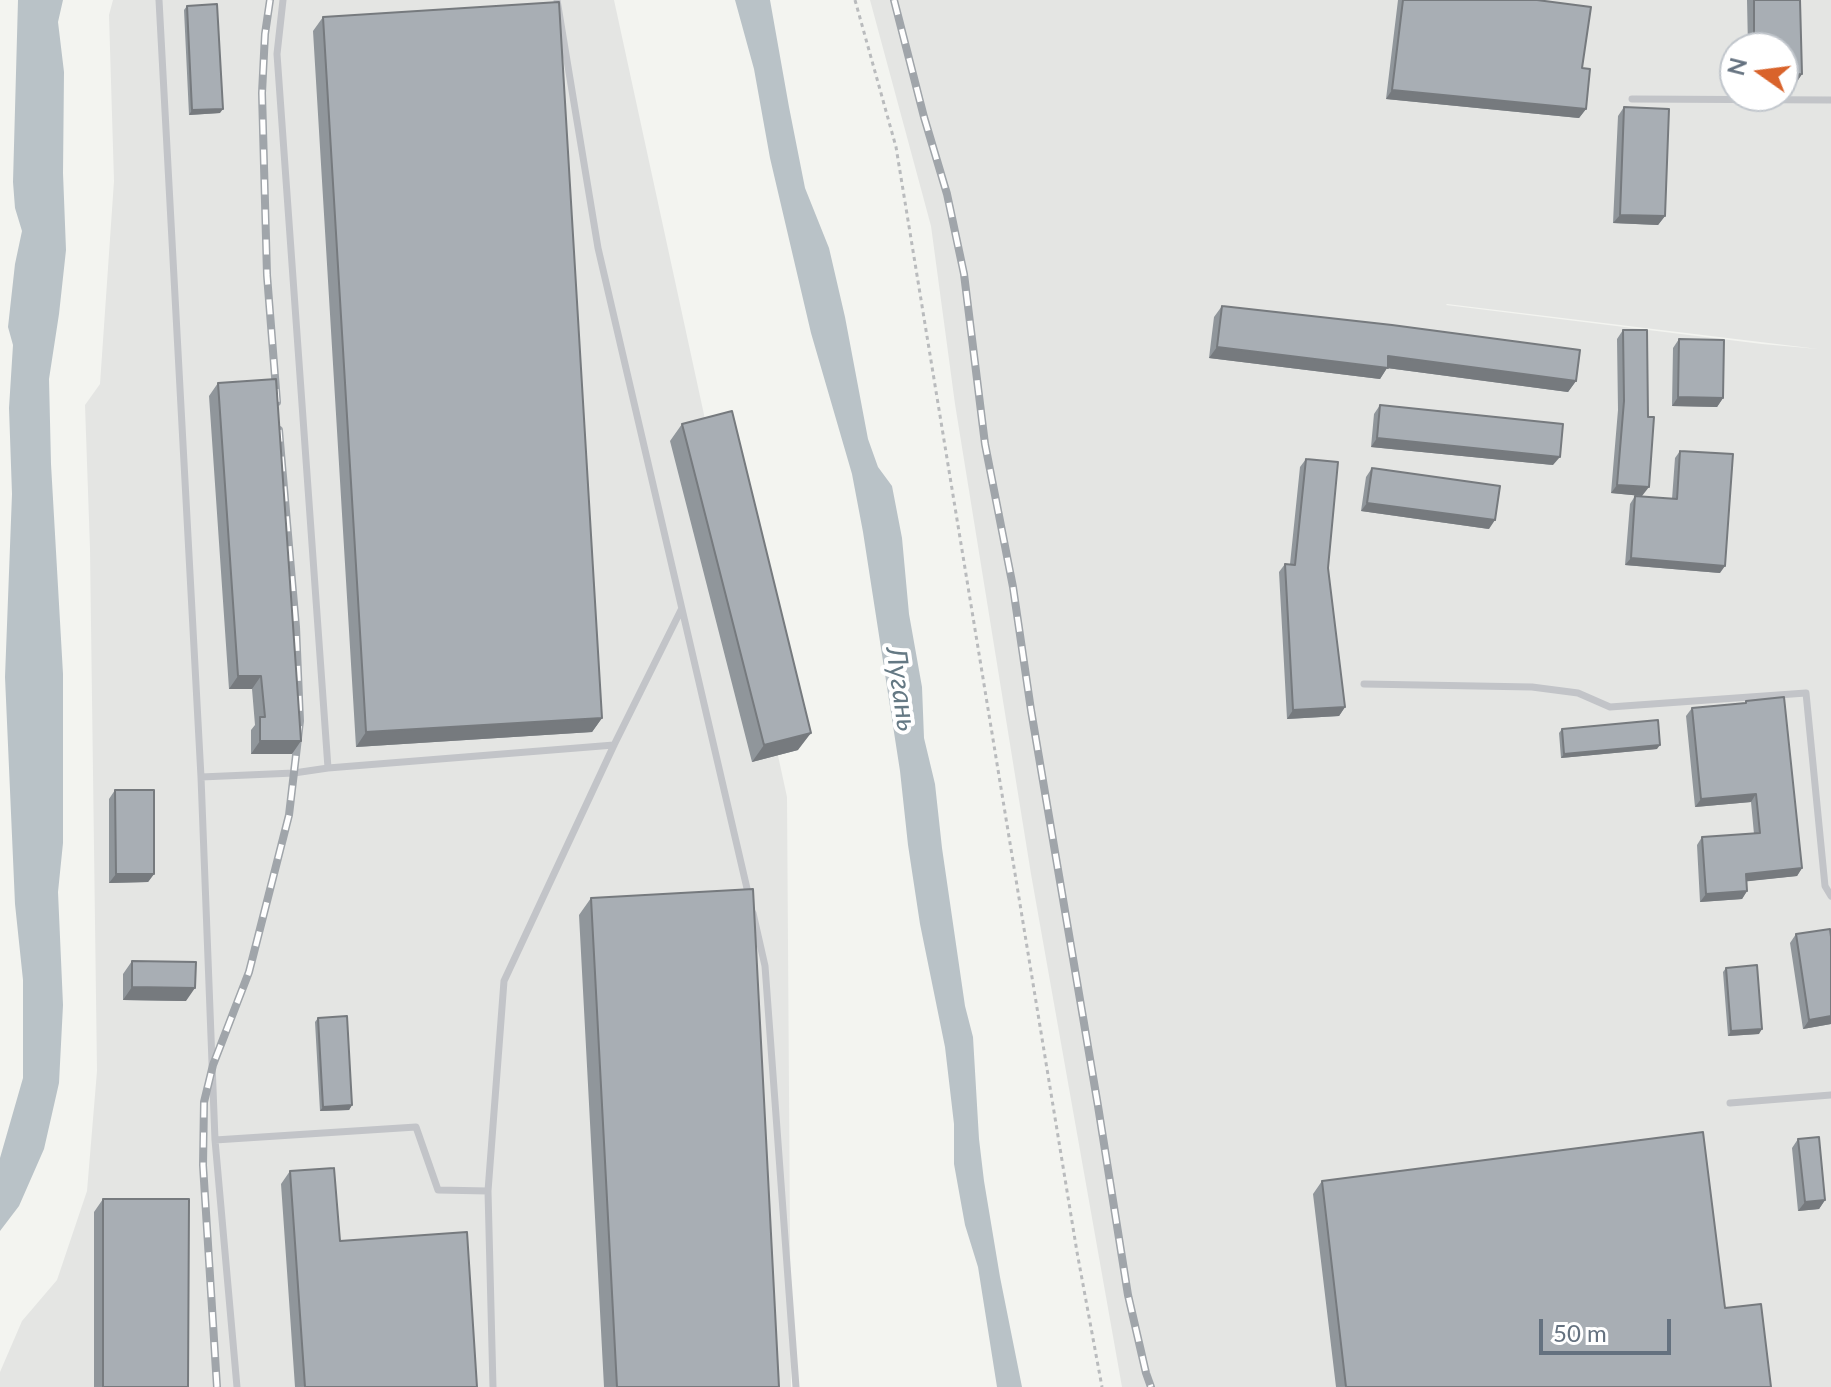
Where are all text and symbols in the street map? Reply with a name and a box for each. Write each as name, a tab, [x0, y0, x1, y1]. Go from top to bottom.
north arrow	[1719, 32, 1799, 112]
text: N	[1722, 55, 1752, 78]
water label: Лугань	[878, 645, 924, 733]
scale bar	[1543, 1303, 1675, 1353]
text: 50 m	[1553, 1318, 1607, 1347]

